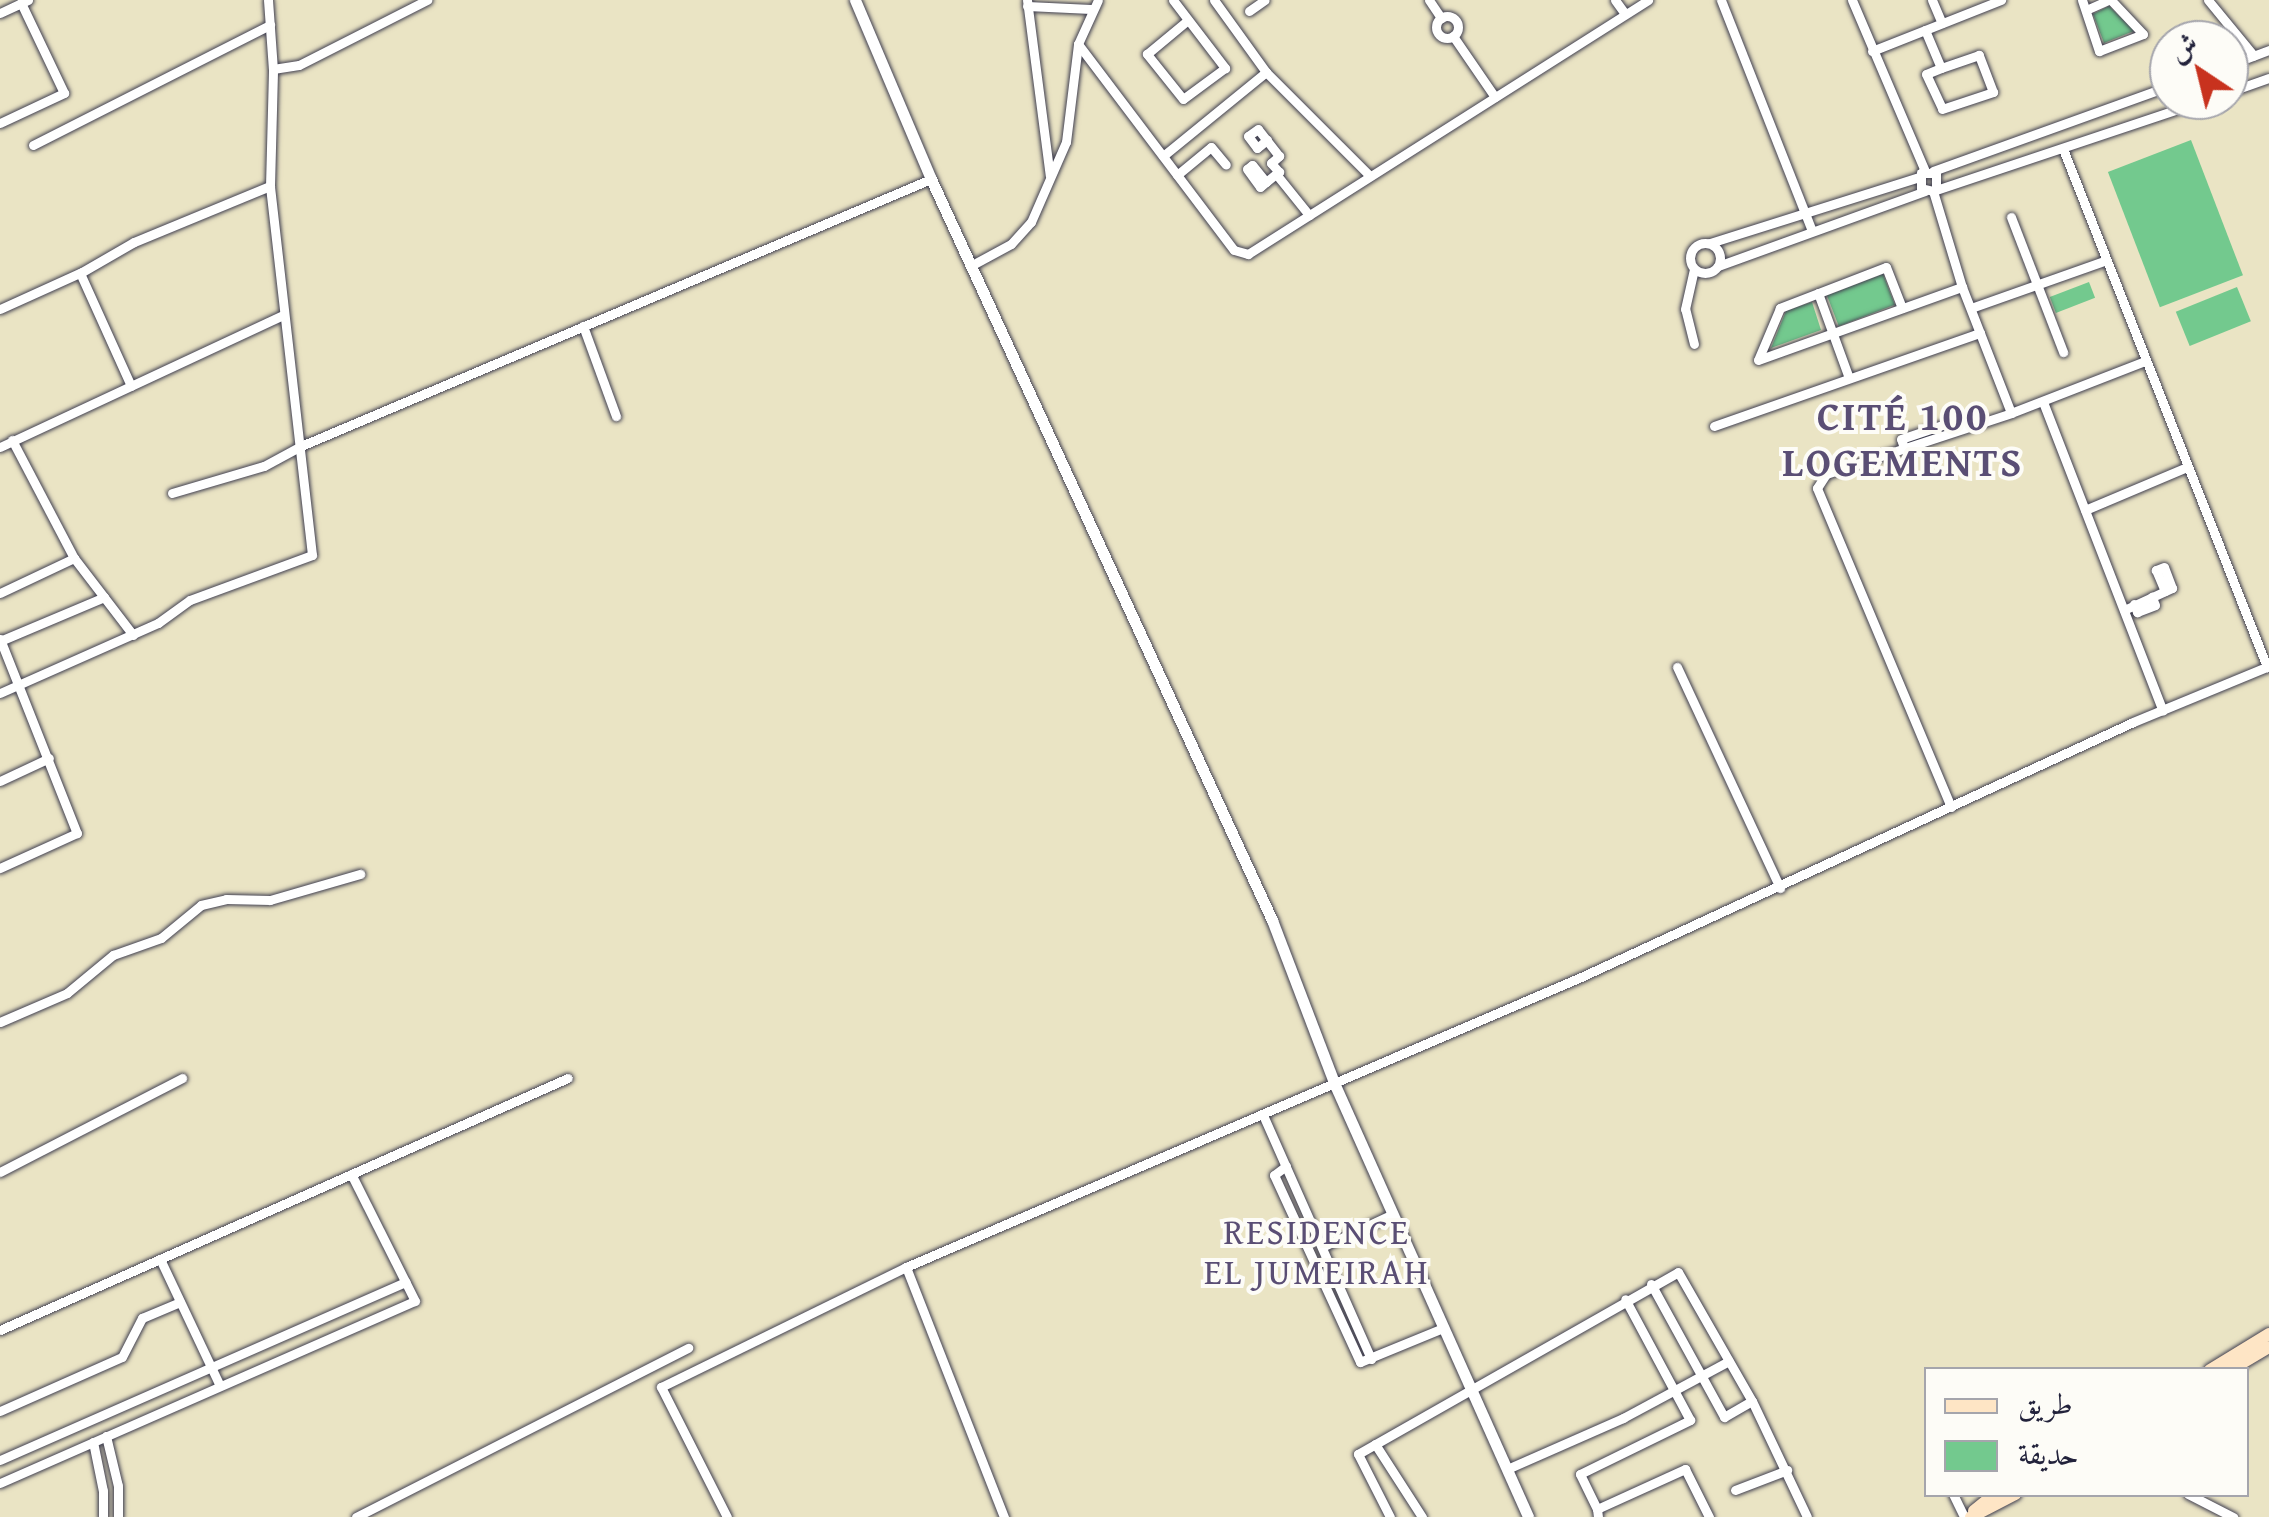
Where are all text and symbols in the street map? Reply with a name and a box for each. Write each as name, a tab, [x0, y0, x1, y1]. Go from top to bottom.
north arrow	[2149, 20, 2249, 120]
text: ش	[2160, 22, 2206, 71]
district label: CITÉ 100 LOGEMENTS	[1782, 392, 2024, 486]
district label: RESIDENCE EL JUMEIRAH	[1204, 1211, 1430, 1293]
legend	[1924, 1367, 2249, 1497]
text: طريق	[2018, 1381, 2073, 1425]
text: حديقة	[2018, 1431, 2079, 1475]

